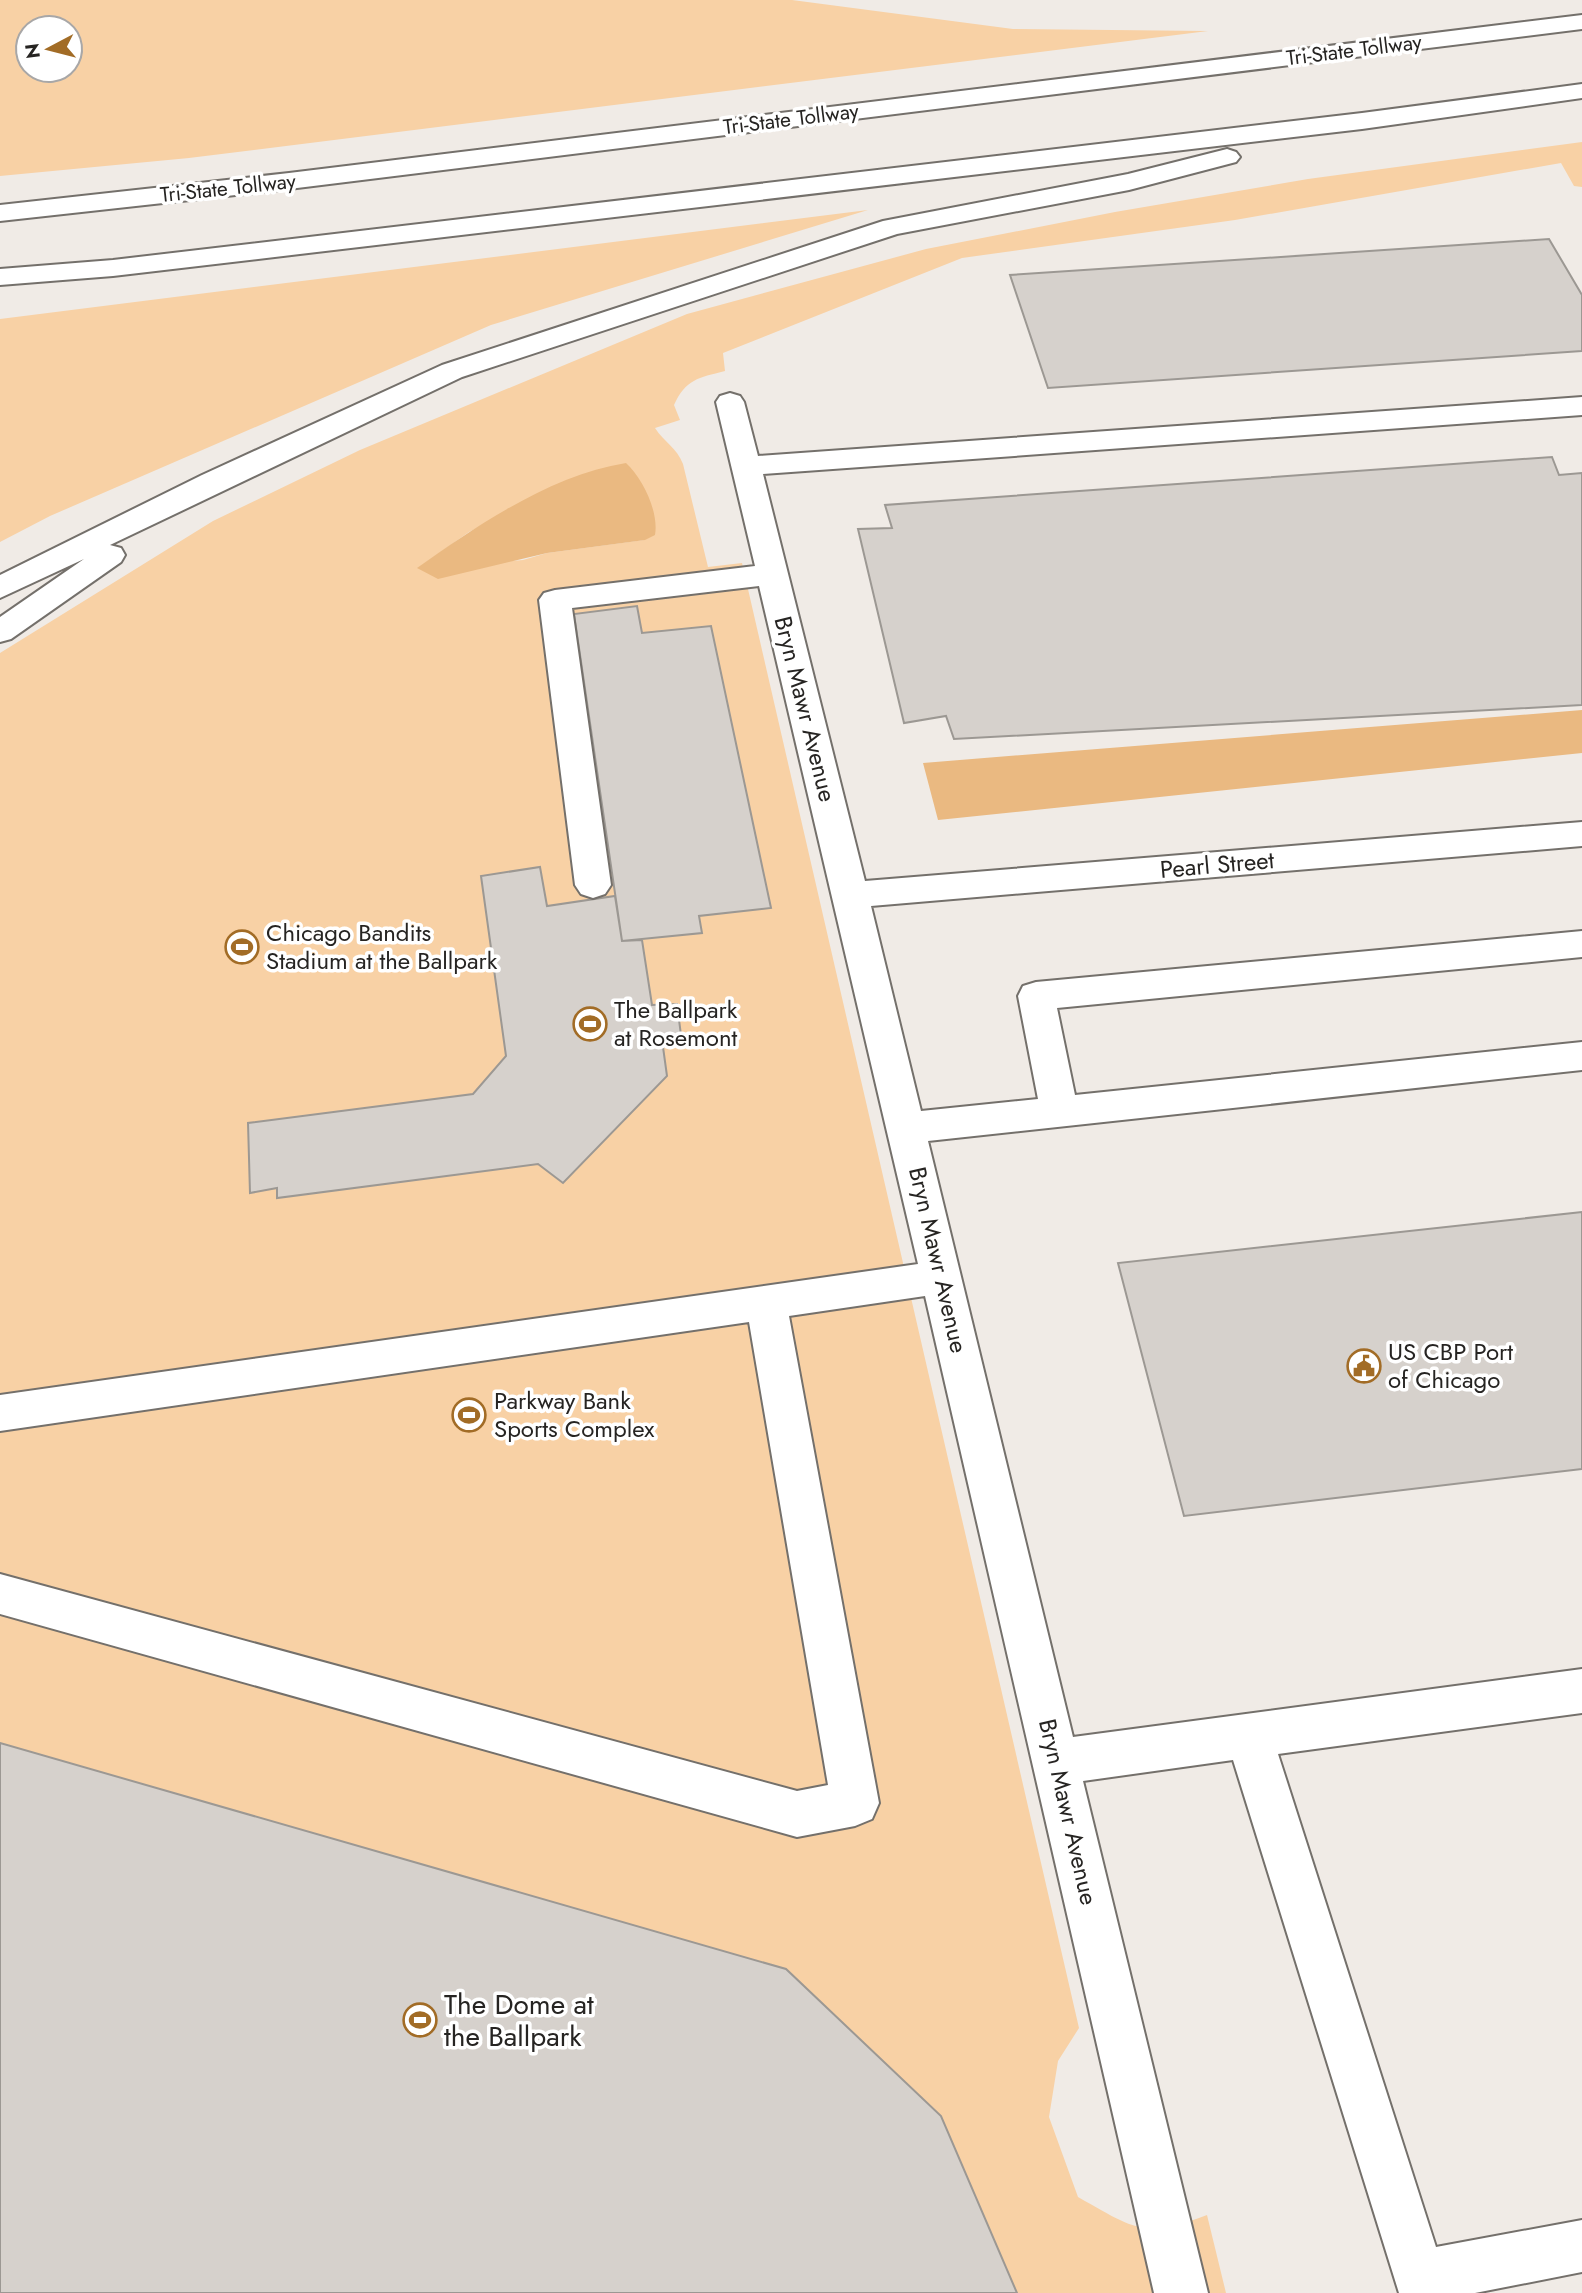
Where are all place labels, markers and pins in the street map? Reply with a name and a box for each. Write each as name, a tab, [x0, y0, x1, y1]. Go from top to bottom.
place label: Chicago Bandits Stadium at the Ballpark	[266, 915, 498, 978]
sports icon: Chicago Bandits Stadium at the Ballpark	[223, 928, 261, 966]
place label: The Ballpark at Rosemont	[614, 992, 738, 1055]
sports icon: The Ballpark at Rosemont	[571, 1005, 609, 1043]
place label: US CBP Port of Chicago	[1388, 1334, 1513, 1397]
public building icon: US CBP Port of Chicago	[1345, 1347, 1383, 1385]
place label: Parkway Bank Sports Complex	[494, 1383, 655, 1446]
sports icon: Parkway Bank Sports Complex	[450, 1396, 488, 1434]
place label: The Dome at the Ballpark	[444, 1984, 594, 2057]
sports icon: The Dome at the Ballpark	[401, 2001, 439, 2039]

